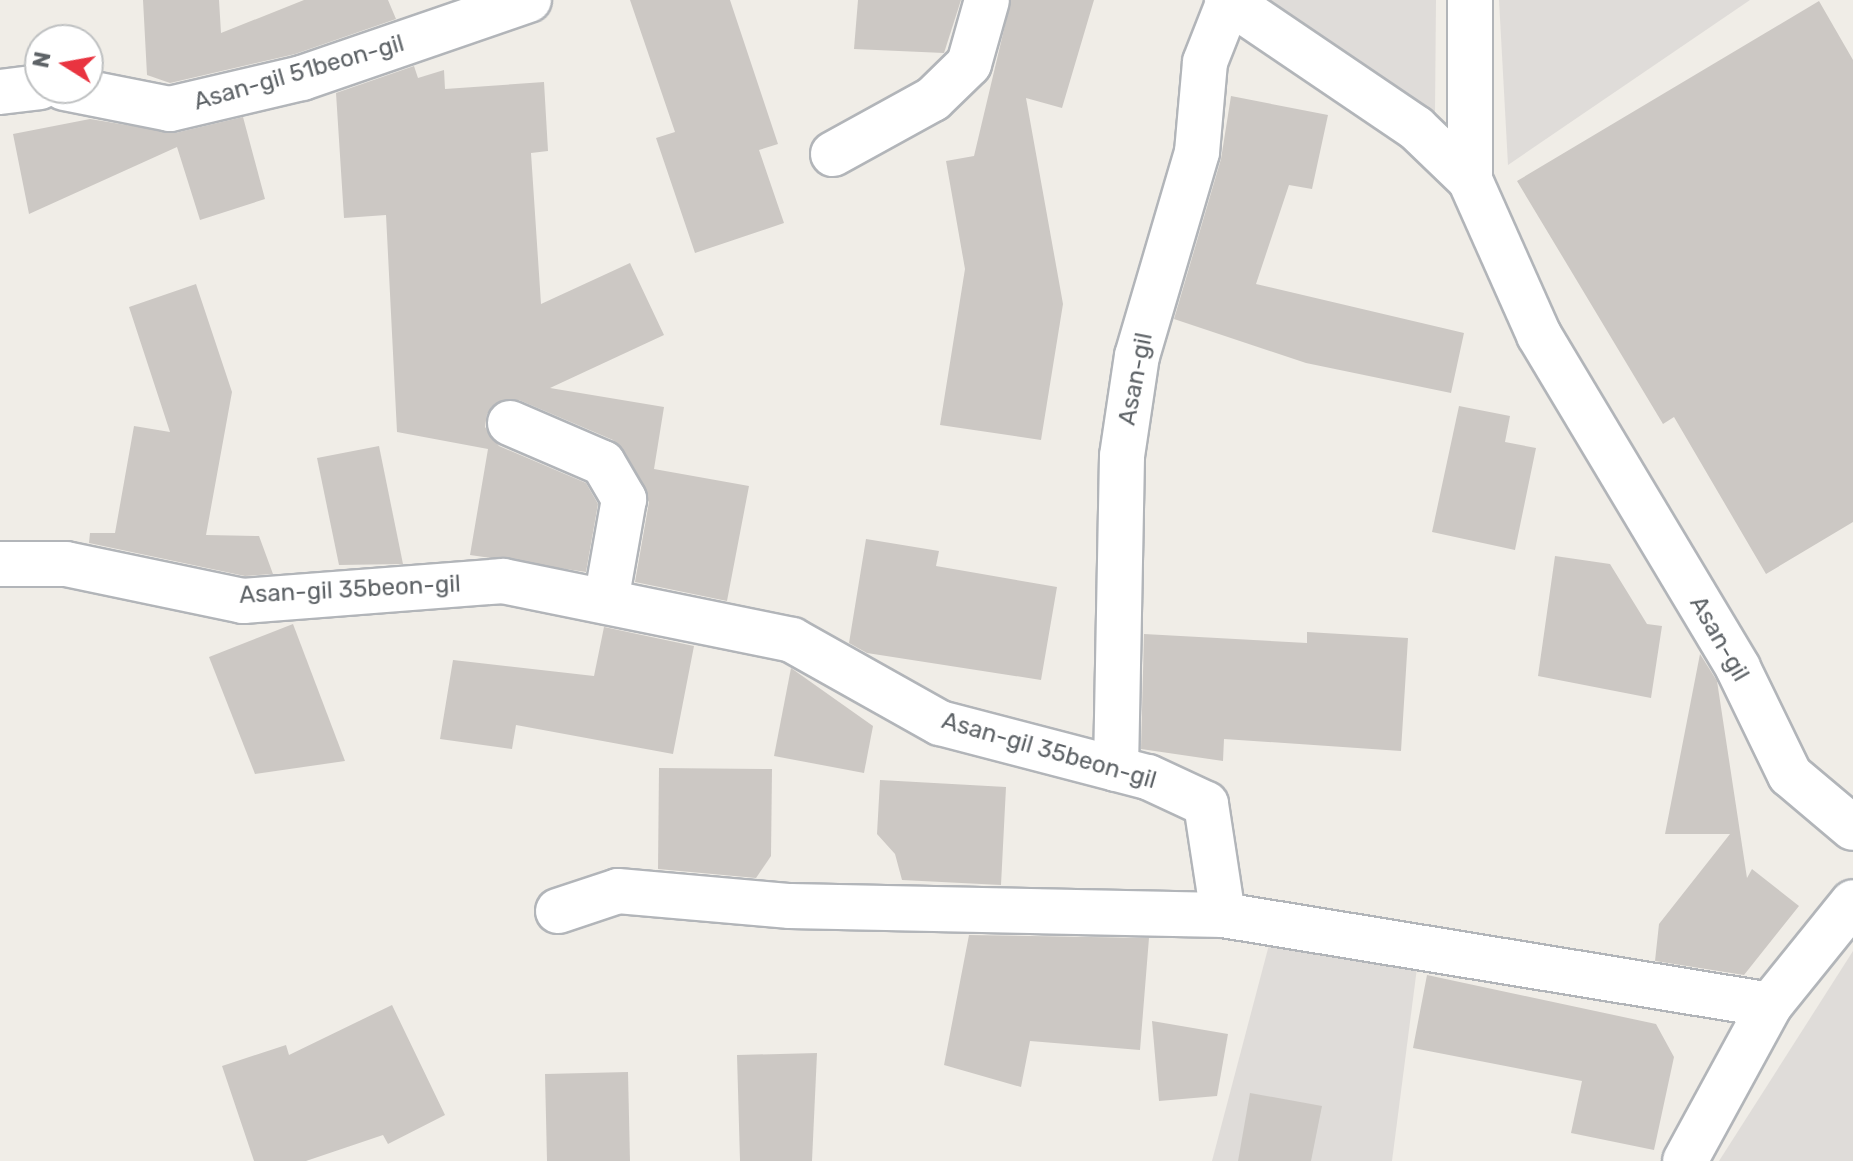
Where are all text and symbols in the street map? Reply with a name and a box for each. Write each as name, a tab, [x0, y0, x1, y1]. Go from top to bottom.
north arrow	[24, 24, 104, 104]
street label: Asan-gil 51beon-gil	[191, 29, 407, 117]
text: N	[27, 49, 57, 70]
street label: Asan-gil	[1113, 330, 1159, 428]
street label: Asan-gil 35beon-gil	[238, 570, 462, 610]
street label: Asan-gil	[1683, 591, 1755, 687]
street label: Asan-gil 35beon-gil	[938, 707, 1160, 795]

